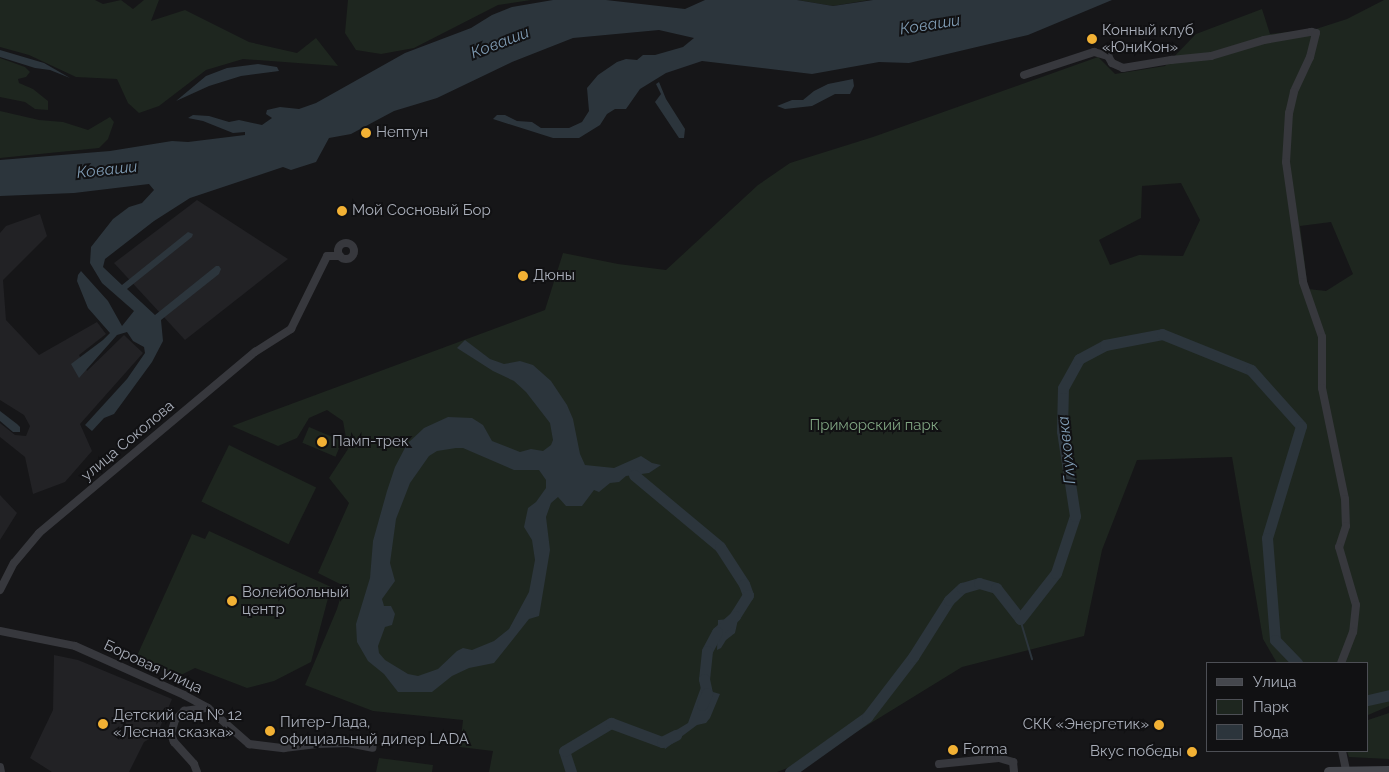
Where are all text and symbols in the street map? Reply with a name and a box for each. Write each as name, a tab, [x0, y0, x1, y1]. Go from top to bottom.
water label: Коваши	[898, 11, 962, 39]
place label: Конный клуб «ЮниКон»	[1102, 21, 1194, 56]
water label: Коваши	[468, 23, 532, 63]
marker: Конный клуб «ЮниКон»	[1086, 33, 1098, 45]
place label: Нептун	[376, 124, 428, 142]
marker: Нептун	[360, 127, 372, 139]
water label: Коваши	[76, 157, 138, 183]
place label: Мой Сосновый Бор	[352, 202, 491, 220]
marker: Мой Сосновый Бор	[336, 205, 348, 217]
place label: Дюны	[533, 267, 575, 285]
marker: Дюны	[517, 270, 529, 282]
street label: улица Соколова	[78, 397, 178, 485]
water label: Глуховка	[1054, 415, 1080, 485]
park label: Приморский парк	[810, 417, 938, 435]
place label: Памп-трек	[332, 433, 409, 451]
marker: Памп-трек	[316, 436, 328, 448]
place label: Волейбольный центр	[242, 583, 349, 618]
marker: Волейбольный центр	[226, 595, 238, 607]
street label: Боровая улица	[101, 636, 205, 698]
legend	[1206, 662, 1369, 752]
text: Улица	[1253, 673, 1297, 691]
text: Парк	[1253, 698, 1289, 716]
place label: Детский сад № 12 «Лесная сказка»	[113, 706, 242, 741]
place label: Питер-Лада, официальный дилер LADA	[280, 713, 469, 748]
place label: СКК «Энергетик»	[1022, 716, 1149, 734]
marker: Детский сад № 12 «Лесная сказка»	[97, 718, 109, 730]
marker: СКК «Энергетик»	[1153, 719, 1165, 731]
text: Вода	[1253, 723, 1289, 741]
marker: Питер-Лада, официальный дилер LADA	[264, 725, 276, 737]
place label: Forma	[963, 741, 1007, 759]
place label: Вкус победы	[1090, 743, 1182, 761]
marker: Forma	[947, 744, 959, 756]
marker: Вкус победы	[1186, 746, 1198, 758]

